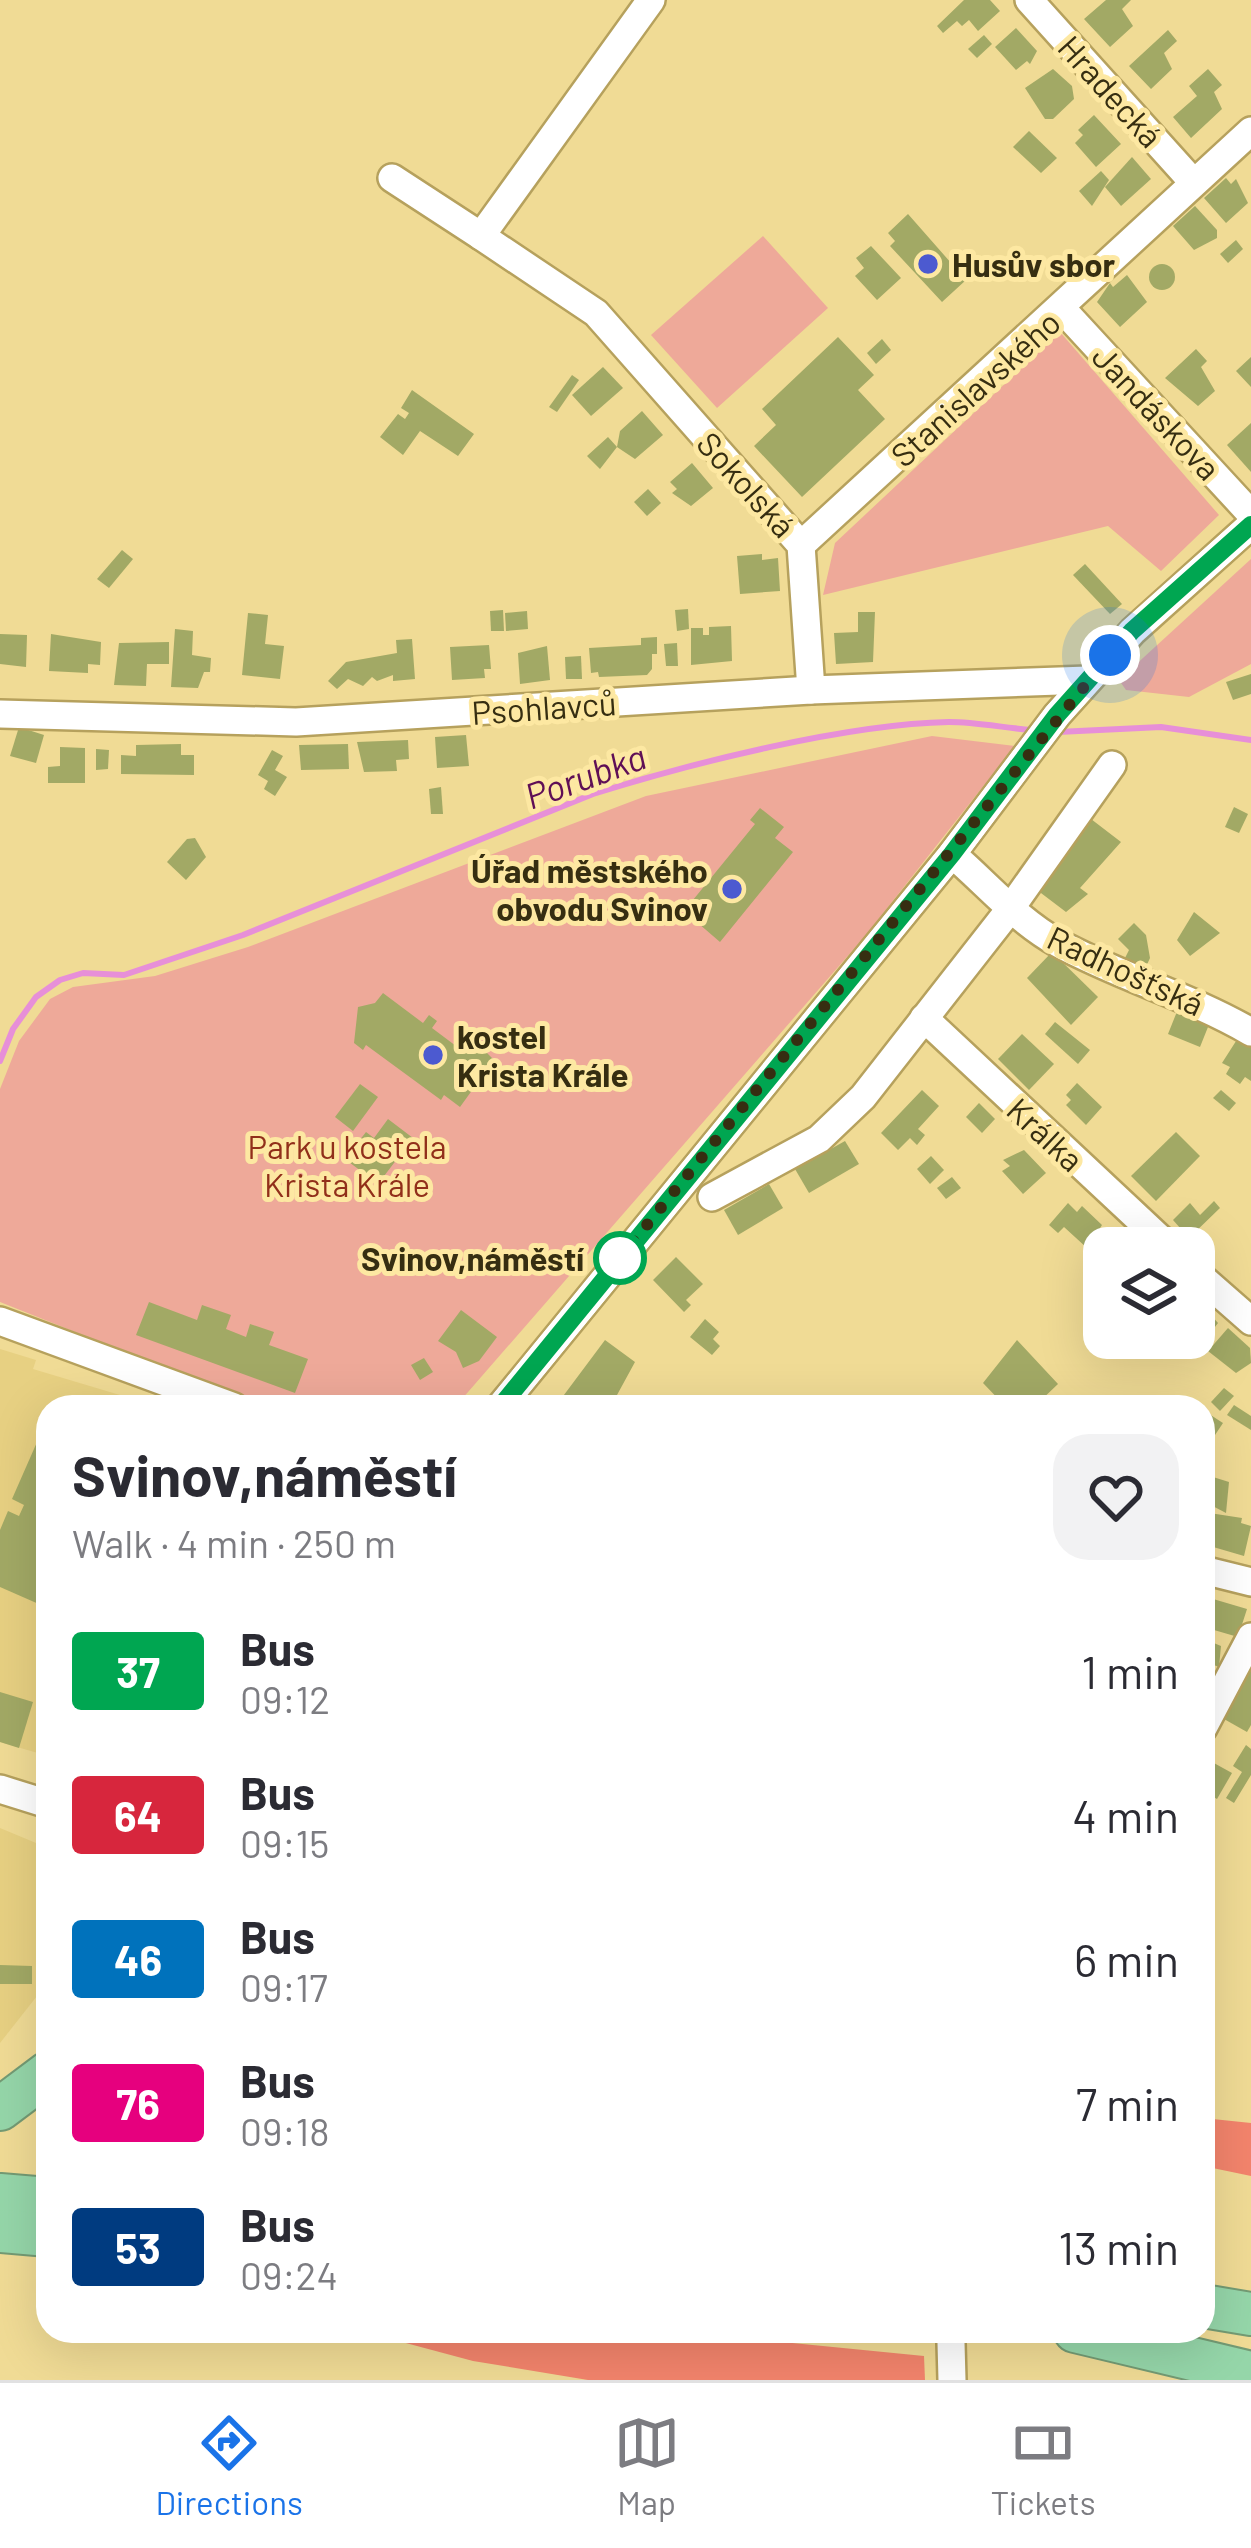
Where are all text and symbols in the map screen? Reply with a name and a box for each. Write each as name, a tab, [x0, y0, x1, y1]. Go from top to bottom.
street label: Hradecká	[1051, 27, 1171, 155]
place label: Husův sbor	[952, 244, 1116, 284]
marker: Husův sbor	[915, 251, 941, 277]
street label: Stanislavského	[882, 302, 1068, 474]
street label: Jandáskova	[1085, 336, 1229, 488]
street label: Sokolská	[689, 423, 805, 545]
your location	[1080, 625, 1140, 685]
street label: Psohlavců	[470, 682, 618, 732]
water label: Porubka	[519, 733, 651, 817]
place label: Úřad městského obvodu Svinov	[471, 850, 708, 928]
marker: Úřad městského obvodu Svinov	[719, 876, 745, 902]
street label: Radhošťská	[1042, 916, 1210, 1024]
place label: kostel Krista Krále	[457, 1016, 628, 1094]
marker: kostel Krista Krále	[420, 1042, 446, 1068]
street label: Králka	[1000, 1089, 1092, 1179]
park label: Park u kostela Krista Krále	[247, 1126, 447, 1204]
map controls	[1083, 1227, 1215, 1359]
button: layers	[1083, 1227, 1215, 1359]
marker: Svinov,náměstí	[595, 1233, 645, 1283]
place label: Svinov,náměstí	[361, 1238, 584, 1278]
button: heart	[1053, 1434, 1179, 1560]
text: Svinov,náměstí	[72, 1440, 457, 1508]
text: Walk · 4 min · 250 m	[72, 1519, 396, 1566]
text: Bus	[240, 1621, 315, 1675]
text: 1 min	[1081, 1644, 1179, 1698]
text: 37	[116, 1646, 160, 1696]
text: 09:12	[240, 1675, 330, 1722]
text: Bus	[240, 1765, 315, 1819]
text: 4 min	[1072, 1788, 1179, 1842]
text: 64	[114, 1790, 162, 1840]
text: 09:15	[240, 1819, 329, 1866]
text: Bus	[240, 1909, 315, 1963]
text: 6 min	[1074, 1932, 1179, 1986]
text: 46	[114, 1934, 162, 1984]
text: 09:17	[240, 1963, 328, 2010]
text: Bus	[240, 2053, 315, 2107]
text: 7 min	[1076, 2076, 1179, 2130]
text: 76	[116, 2078, 160, 2128]
text: 09:18	[240, 2107, 330, 2154]
text: Bus	[240, 2197, 315, 2251]
text: 13 min	[1058, 2220, 1179, 2274]
text: 53	[115, 2222, 161, 2272]
text: 09:24	[240, 2251, 338, 2298]
tab: Directions	[155, 2410, 303, 2522]
tab: Map	[614, 2410, 680, 2522]
tab: Tickets	[991, 2410, 1096, 2522]

